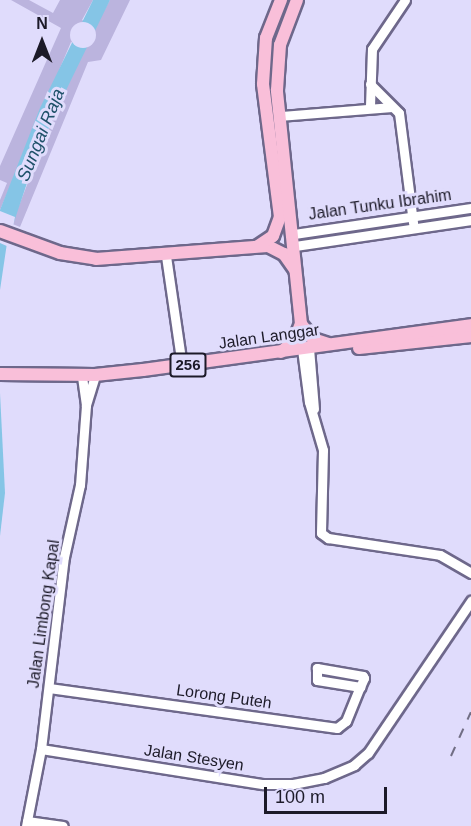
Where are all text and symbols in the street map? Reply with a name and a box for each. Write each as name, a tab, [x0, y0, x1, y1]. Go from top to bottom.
north arrow	[12, 12, 72, 72]
text: N	[36, 15, 48, 32]
water label: Sungai Raja	[13, 85, 69, 185]
street label: Jalan Tunku Ibrahim	[307, 185, 453, 225]
street label: Jalan Langgar	[217, 320, 321, 354]
road number: 256	[168, 353, 207, 377]
street label: Jalan Limbong Kapal	[24, 539, 64, 689]
street label: Lorong Puteh	[175, 681, 273, 713]
street label: Jalan Stesyen	[143, 741, 245, 775]
scale bar	[267, 775, 390, 813]
text: 100 m	[275, 787, 325, 807]

